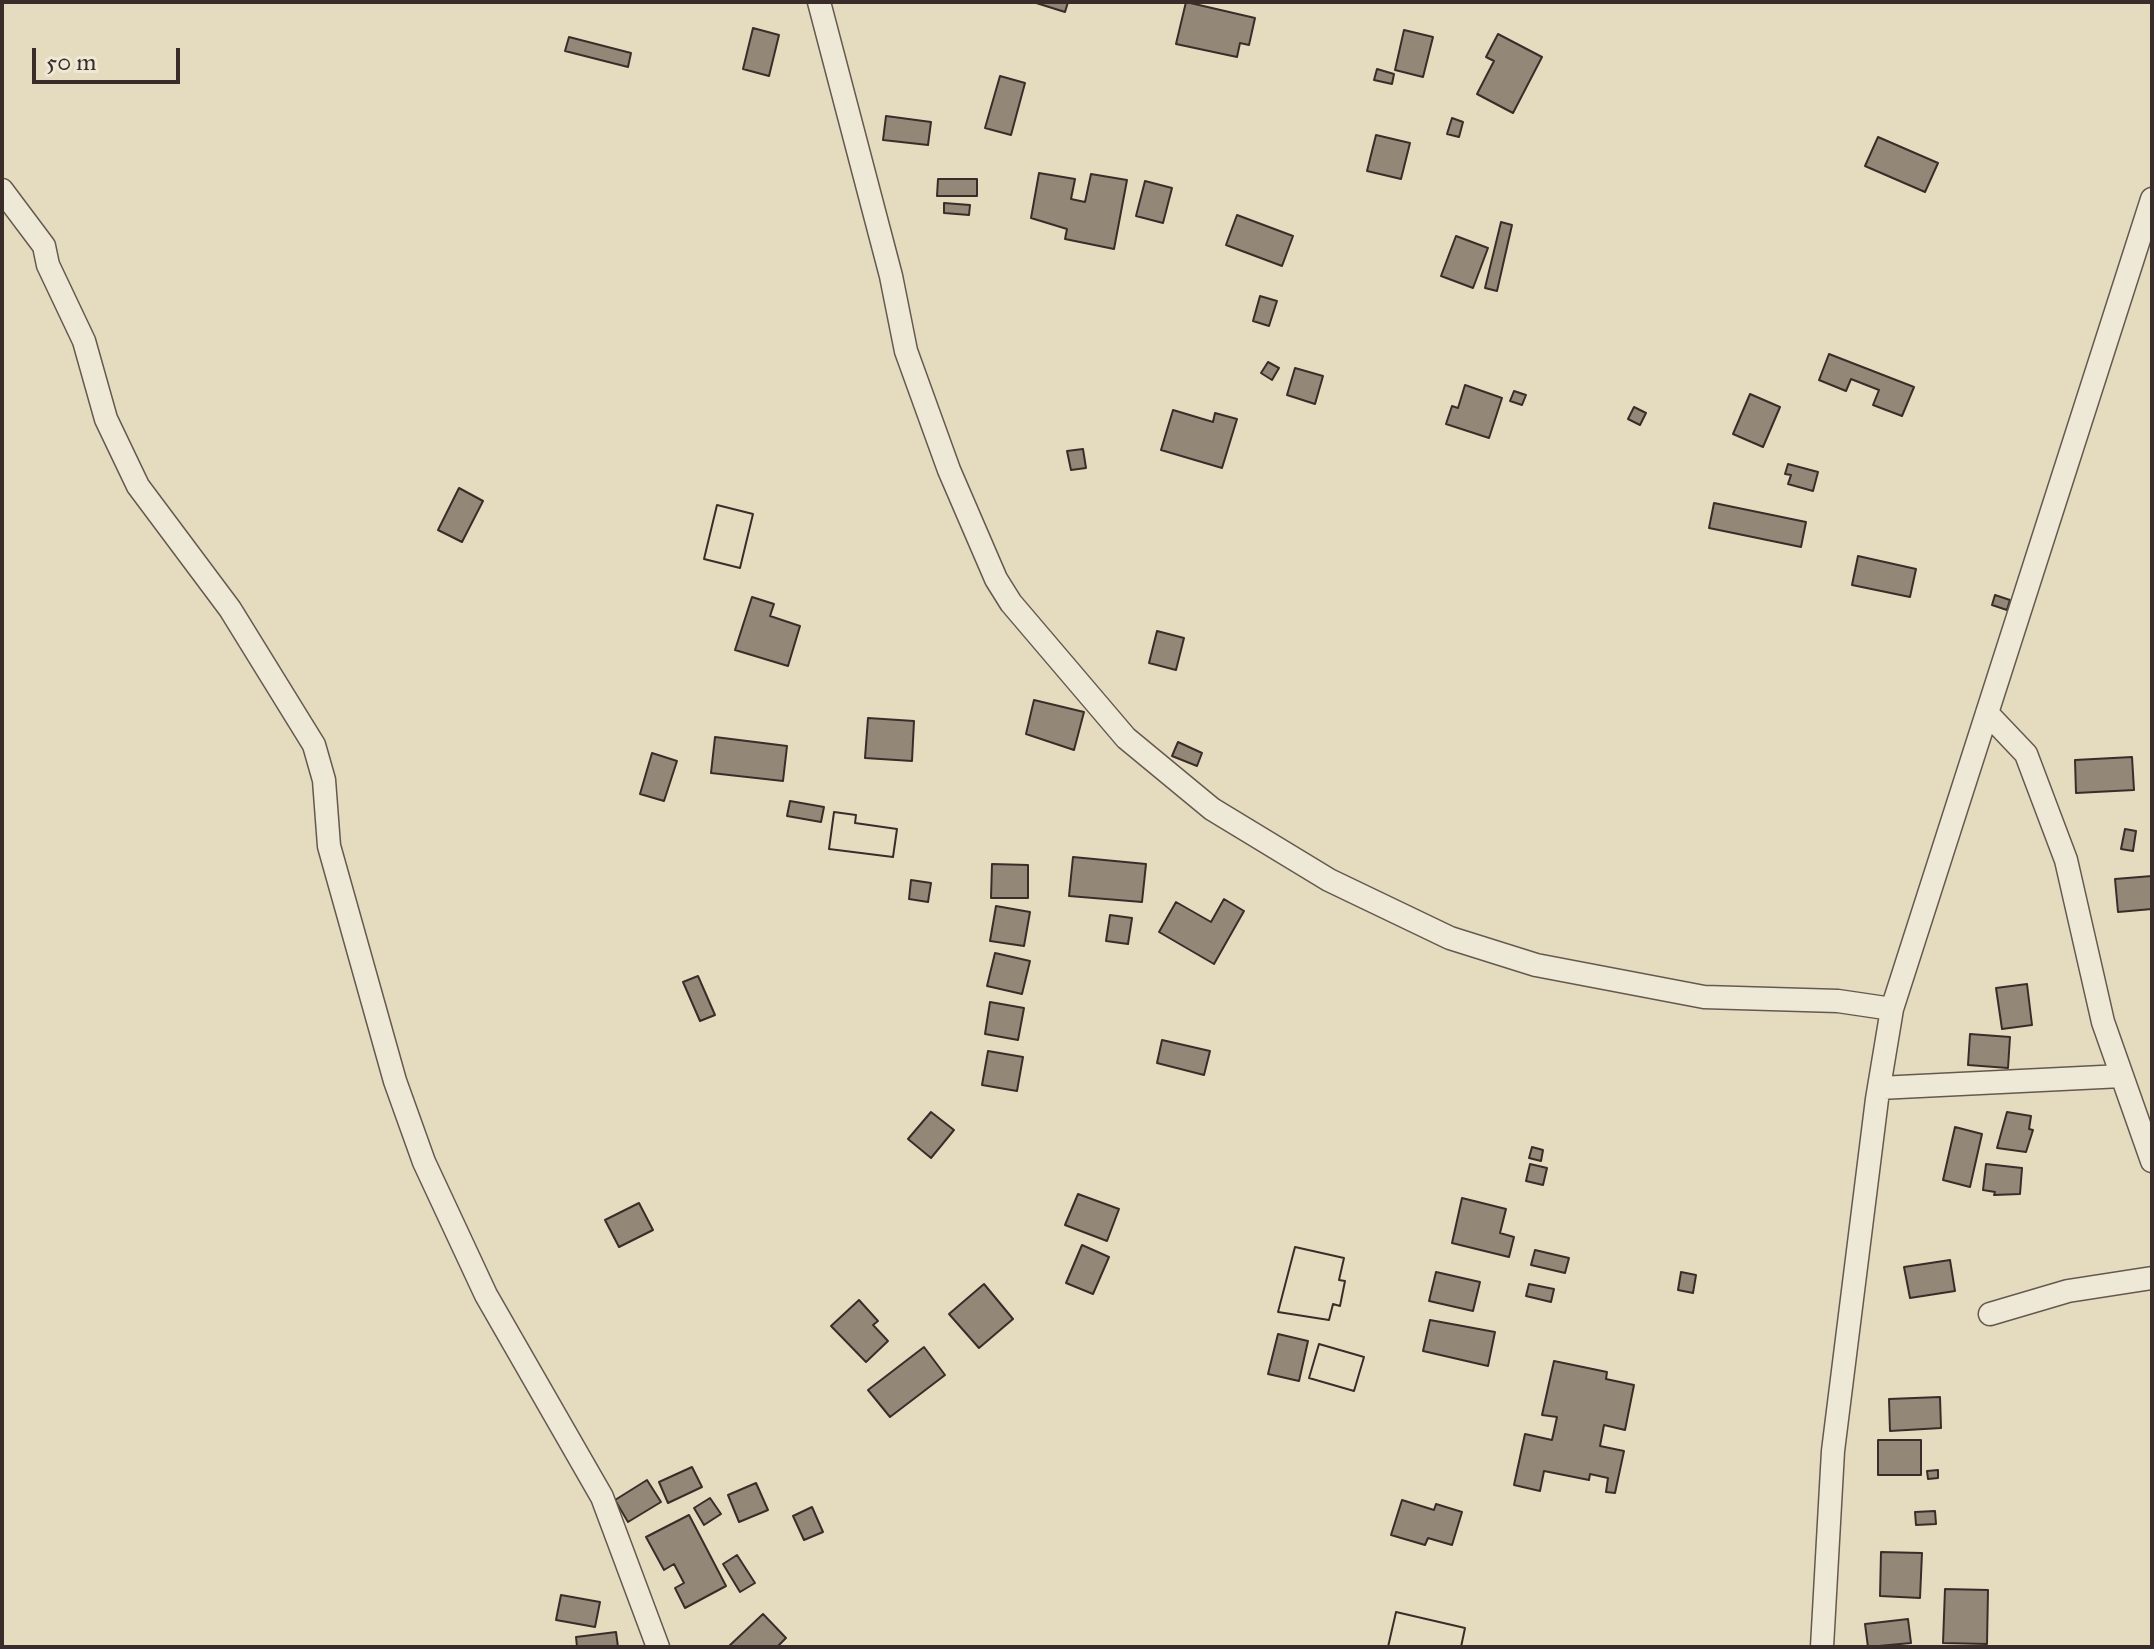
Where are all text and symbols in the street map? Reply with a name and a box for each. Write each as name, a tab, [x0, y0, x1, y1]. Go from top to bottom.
scale bar	[36, 32, 184, 82]
text: 50 m	[46, 47, 96, 77]

